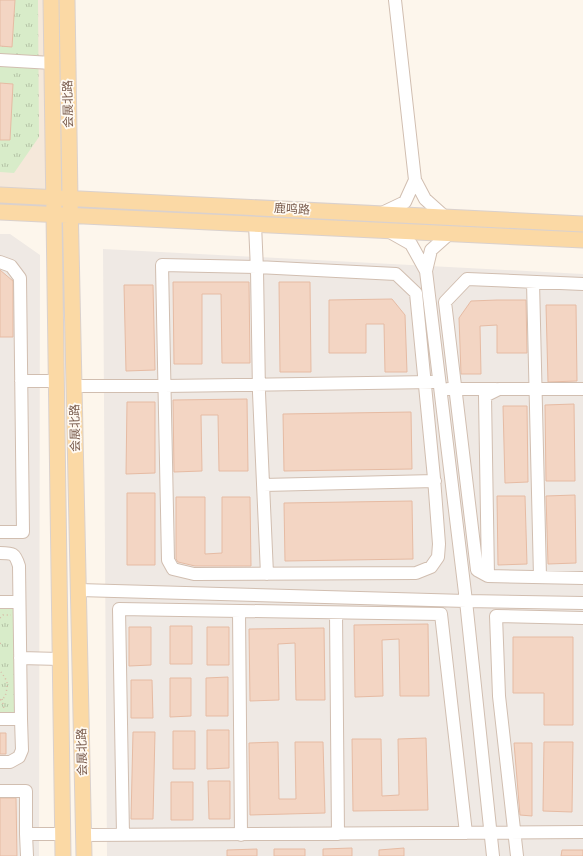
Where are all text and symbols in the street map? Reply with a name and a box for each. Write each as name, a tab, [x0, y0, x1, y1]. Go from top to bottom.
street label: 会展北路	[61, 80, 75, 128]
street label: 鹿鸣路	[274, 201, 310, 217]
street label: 会展北路	[68, 404, 82, 452]
street label: 会展北路	[75, 728, 89, 776]

